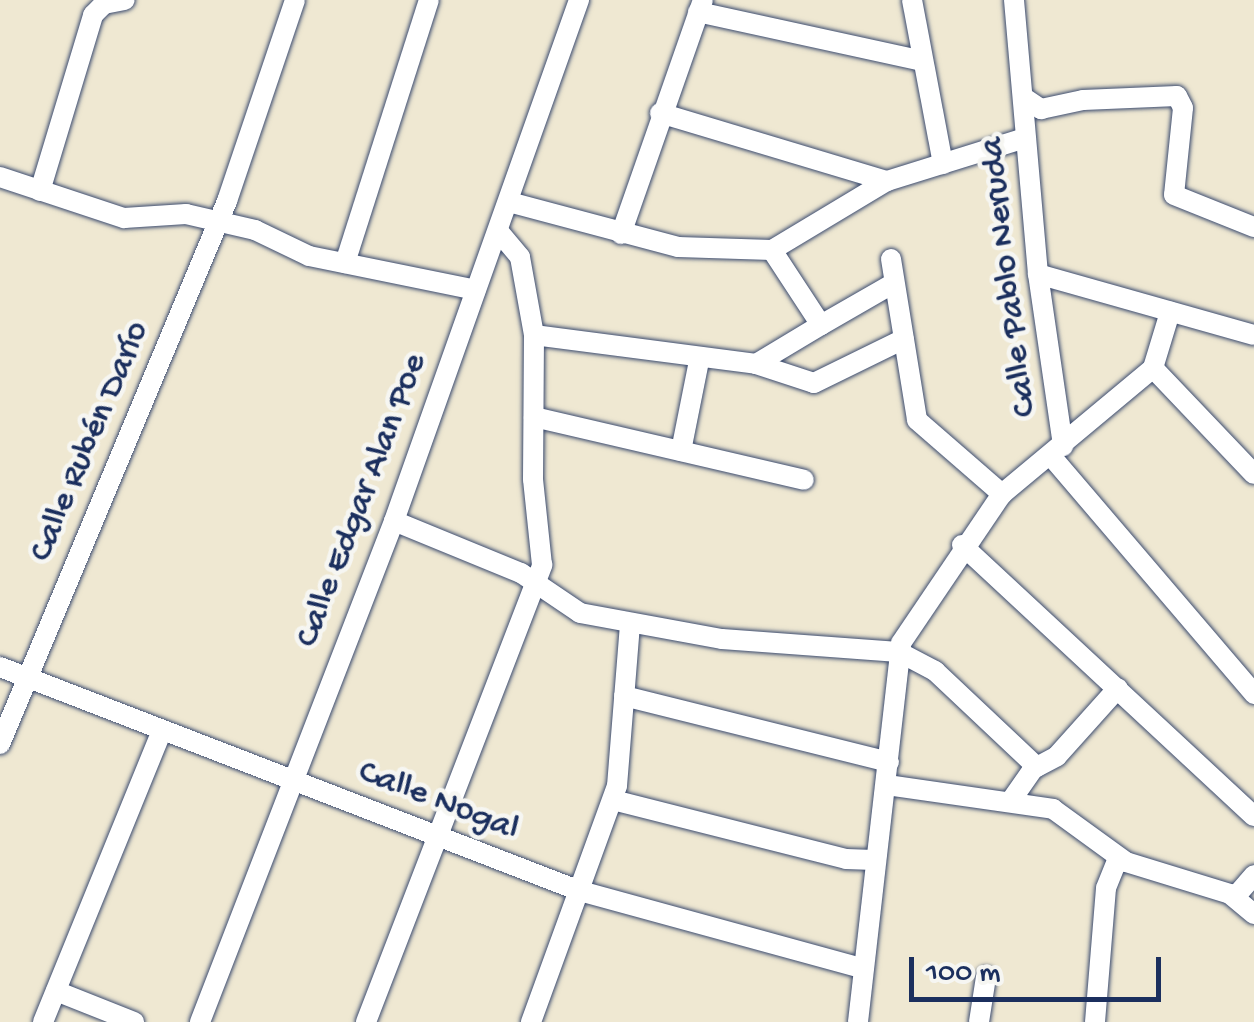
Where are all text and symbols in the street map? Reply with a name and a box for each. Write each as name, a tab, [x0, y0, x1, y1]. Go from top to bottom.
street label: Calle Pablo Neruda	[972, 135, 1048, 419]
street label: Calle Rubén Darío	[22, 316, 160, 568]
street label: Calle Edgar Alan Poe	[288, 348, 438, 654]
street label: Calle Nogal	[352, 752, 524, 852]
scale bar	[914, 937, 1166, 999]
text: 100 m	[926, 957, 1001, 992]

